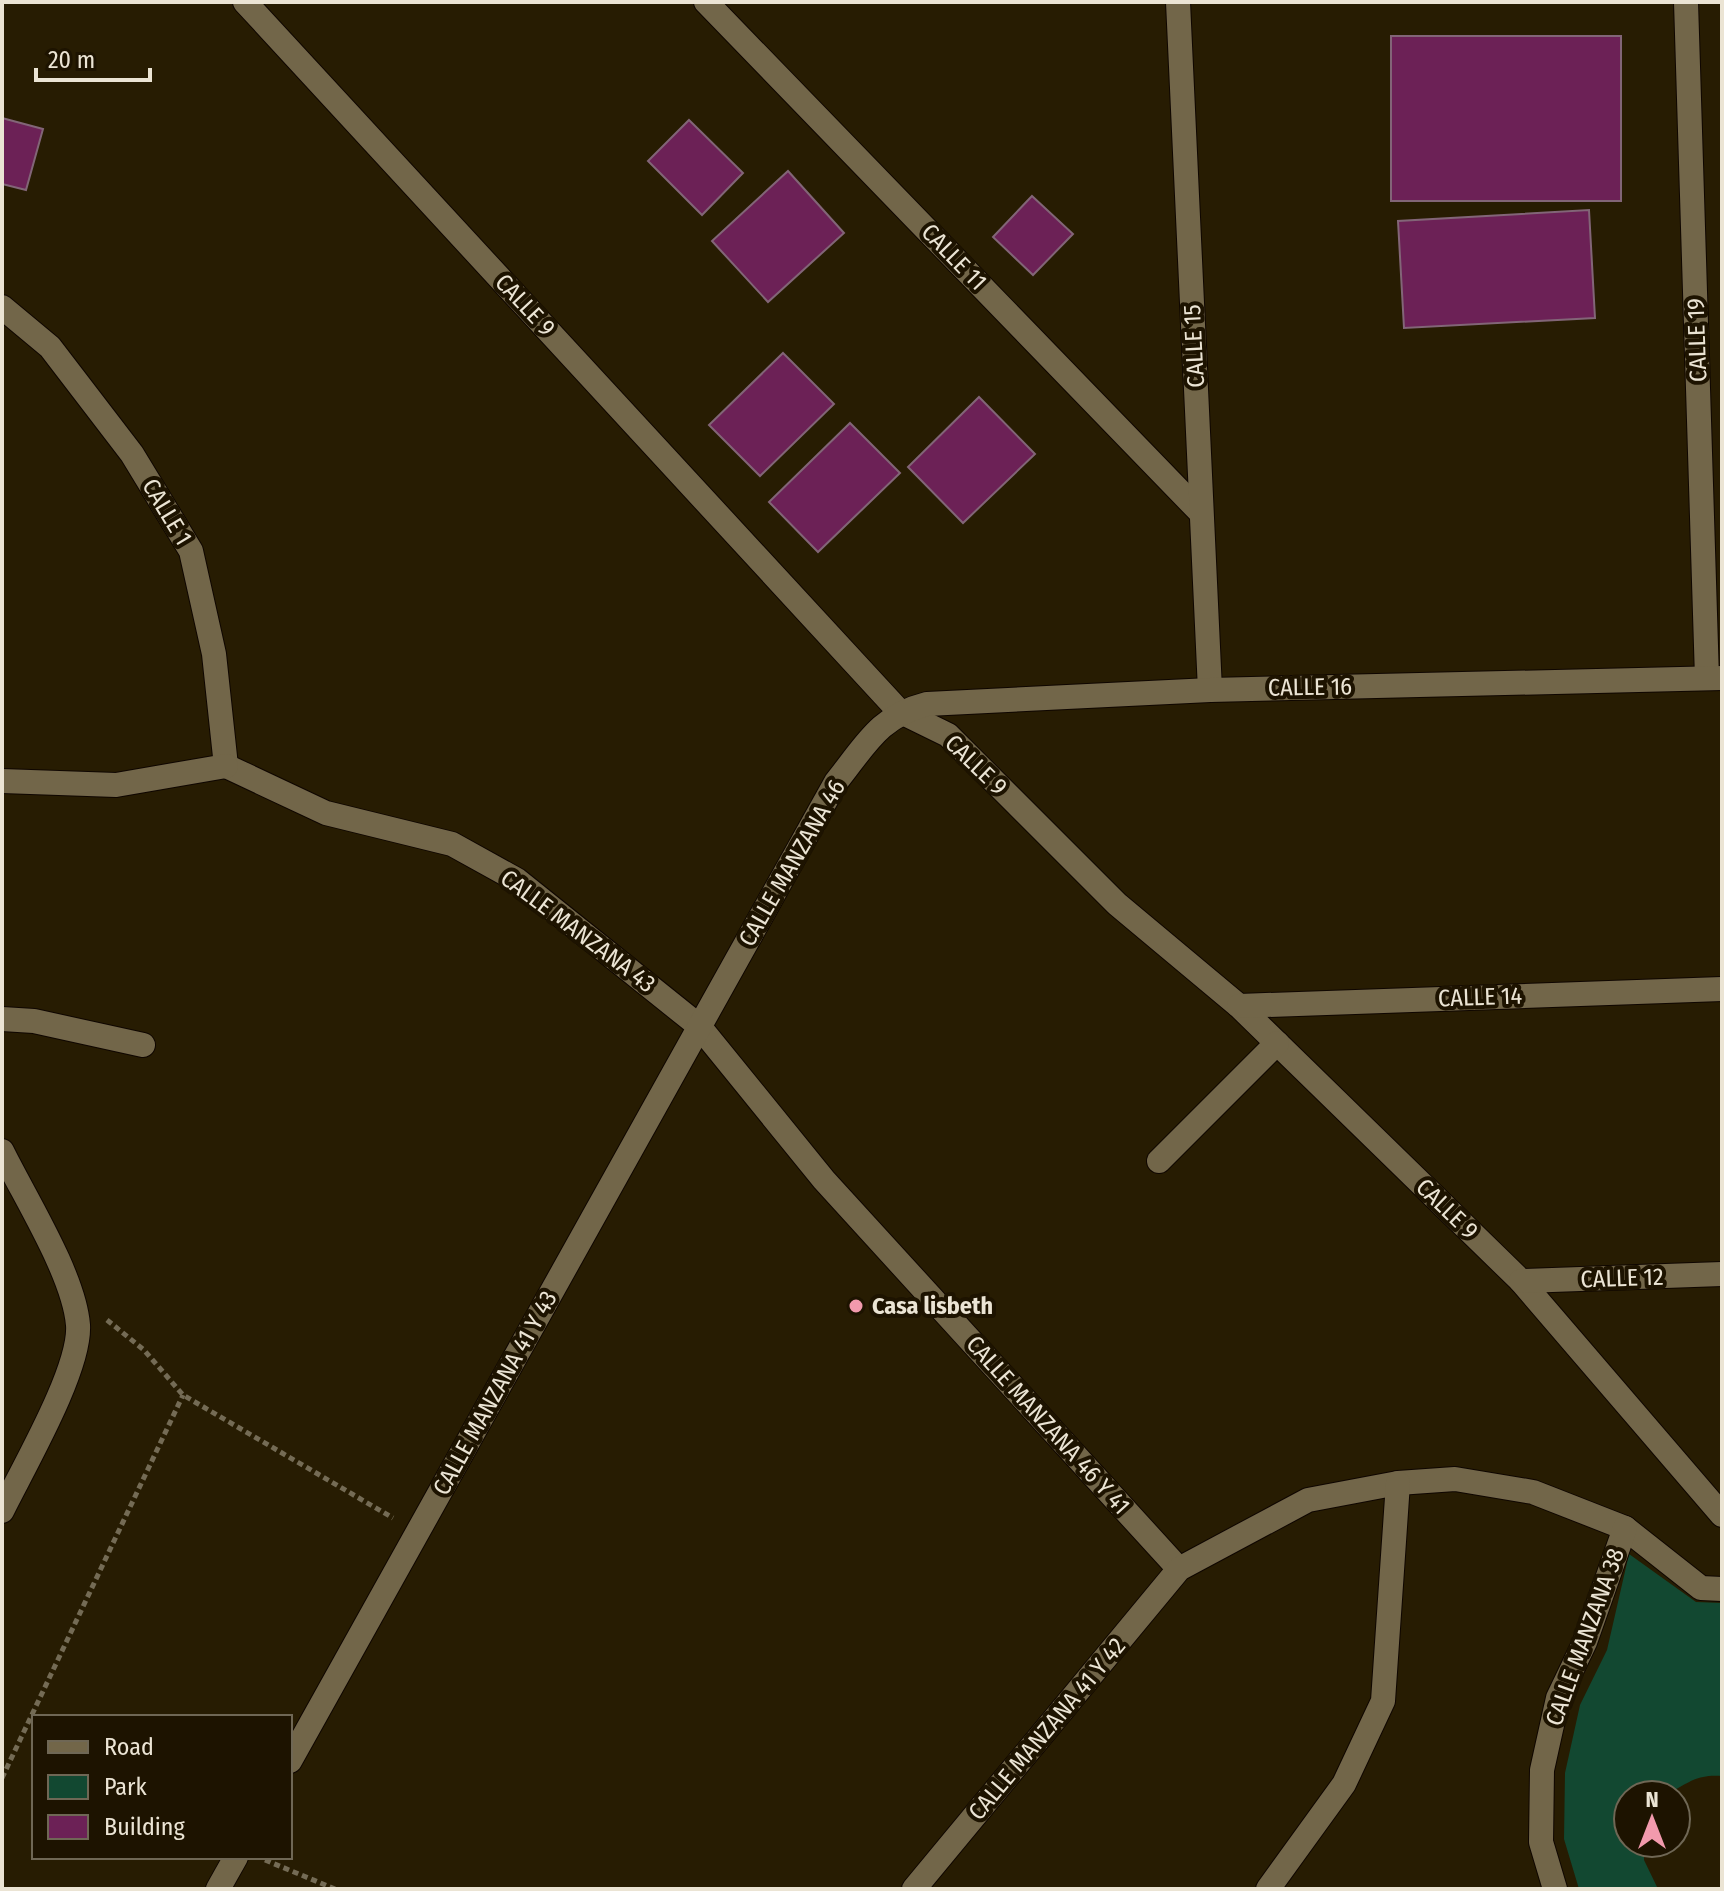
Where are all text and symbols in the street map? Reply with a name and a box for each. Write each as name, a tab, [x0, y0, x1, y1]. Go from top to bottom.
scale bar	[36, 32, 150, 82]
text: 20 m	[48, 46, 95, 74]
street label: CALLE 11	[916, 218, 992, 296]
street label: CALLE 9	[489, 268, 561, 342]
street label: CALLE 19	[1682, 298, 1712, 382]
street label: CALLE 15	[1178, 304, 1210, 388]
street label: CALLE 1	[136, 474, 198, 550]
street label: CALLE 16	[1268, 672, 1352, 702]
street label: CALLE 9	[939, 729, 1013, 801]
street label: CALLE MANZANA 46	[733, 775, 851, 951]
street label: CALLE MANZANA 43	[495, 864, 661, 998]
street label: CALLE 14	[1438, 982, 1522, 1012]
street label: CALLE 9	[1410, 1173, 1484, 1245]
street label: CALLE 12	[1580, 1263, 1664, 1293]
street label: CALLE MANZANA 41 Y 43	[427, 1286, 563, 1500]
place label: Casa lisbeth	[872, 1292, 993, 1320]
marker: Casa lisbeth	[847, 1297, 865, 1315]
street label: CALLE MANZANA 46 Y 41	[960, 1330, 1136, 1520]
street label: CALLE MANZANA 38	[1540, 1544, 1630, 1730]
street label: CALLE MANZANA 41 Y 42	[963, 1632, 1131, 1826]
legend	[32, 1715, 292, 1859]
text: Road	[104, 1733, 154, 1761]
text: Park	[104, 1773, 147, 1801]
north arrow	[1612, 1779, 1692, 1859]
text: N	[1645, 1786, 1659, 1813]
text: Building	[104, 1813, 186, 1841]

